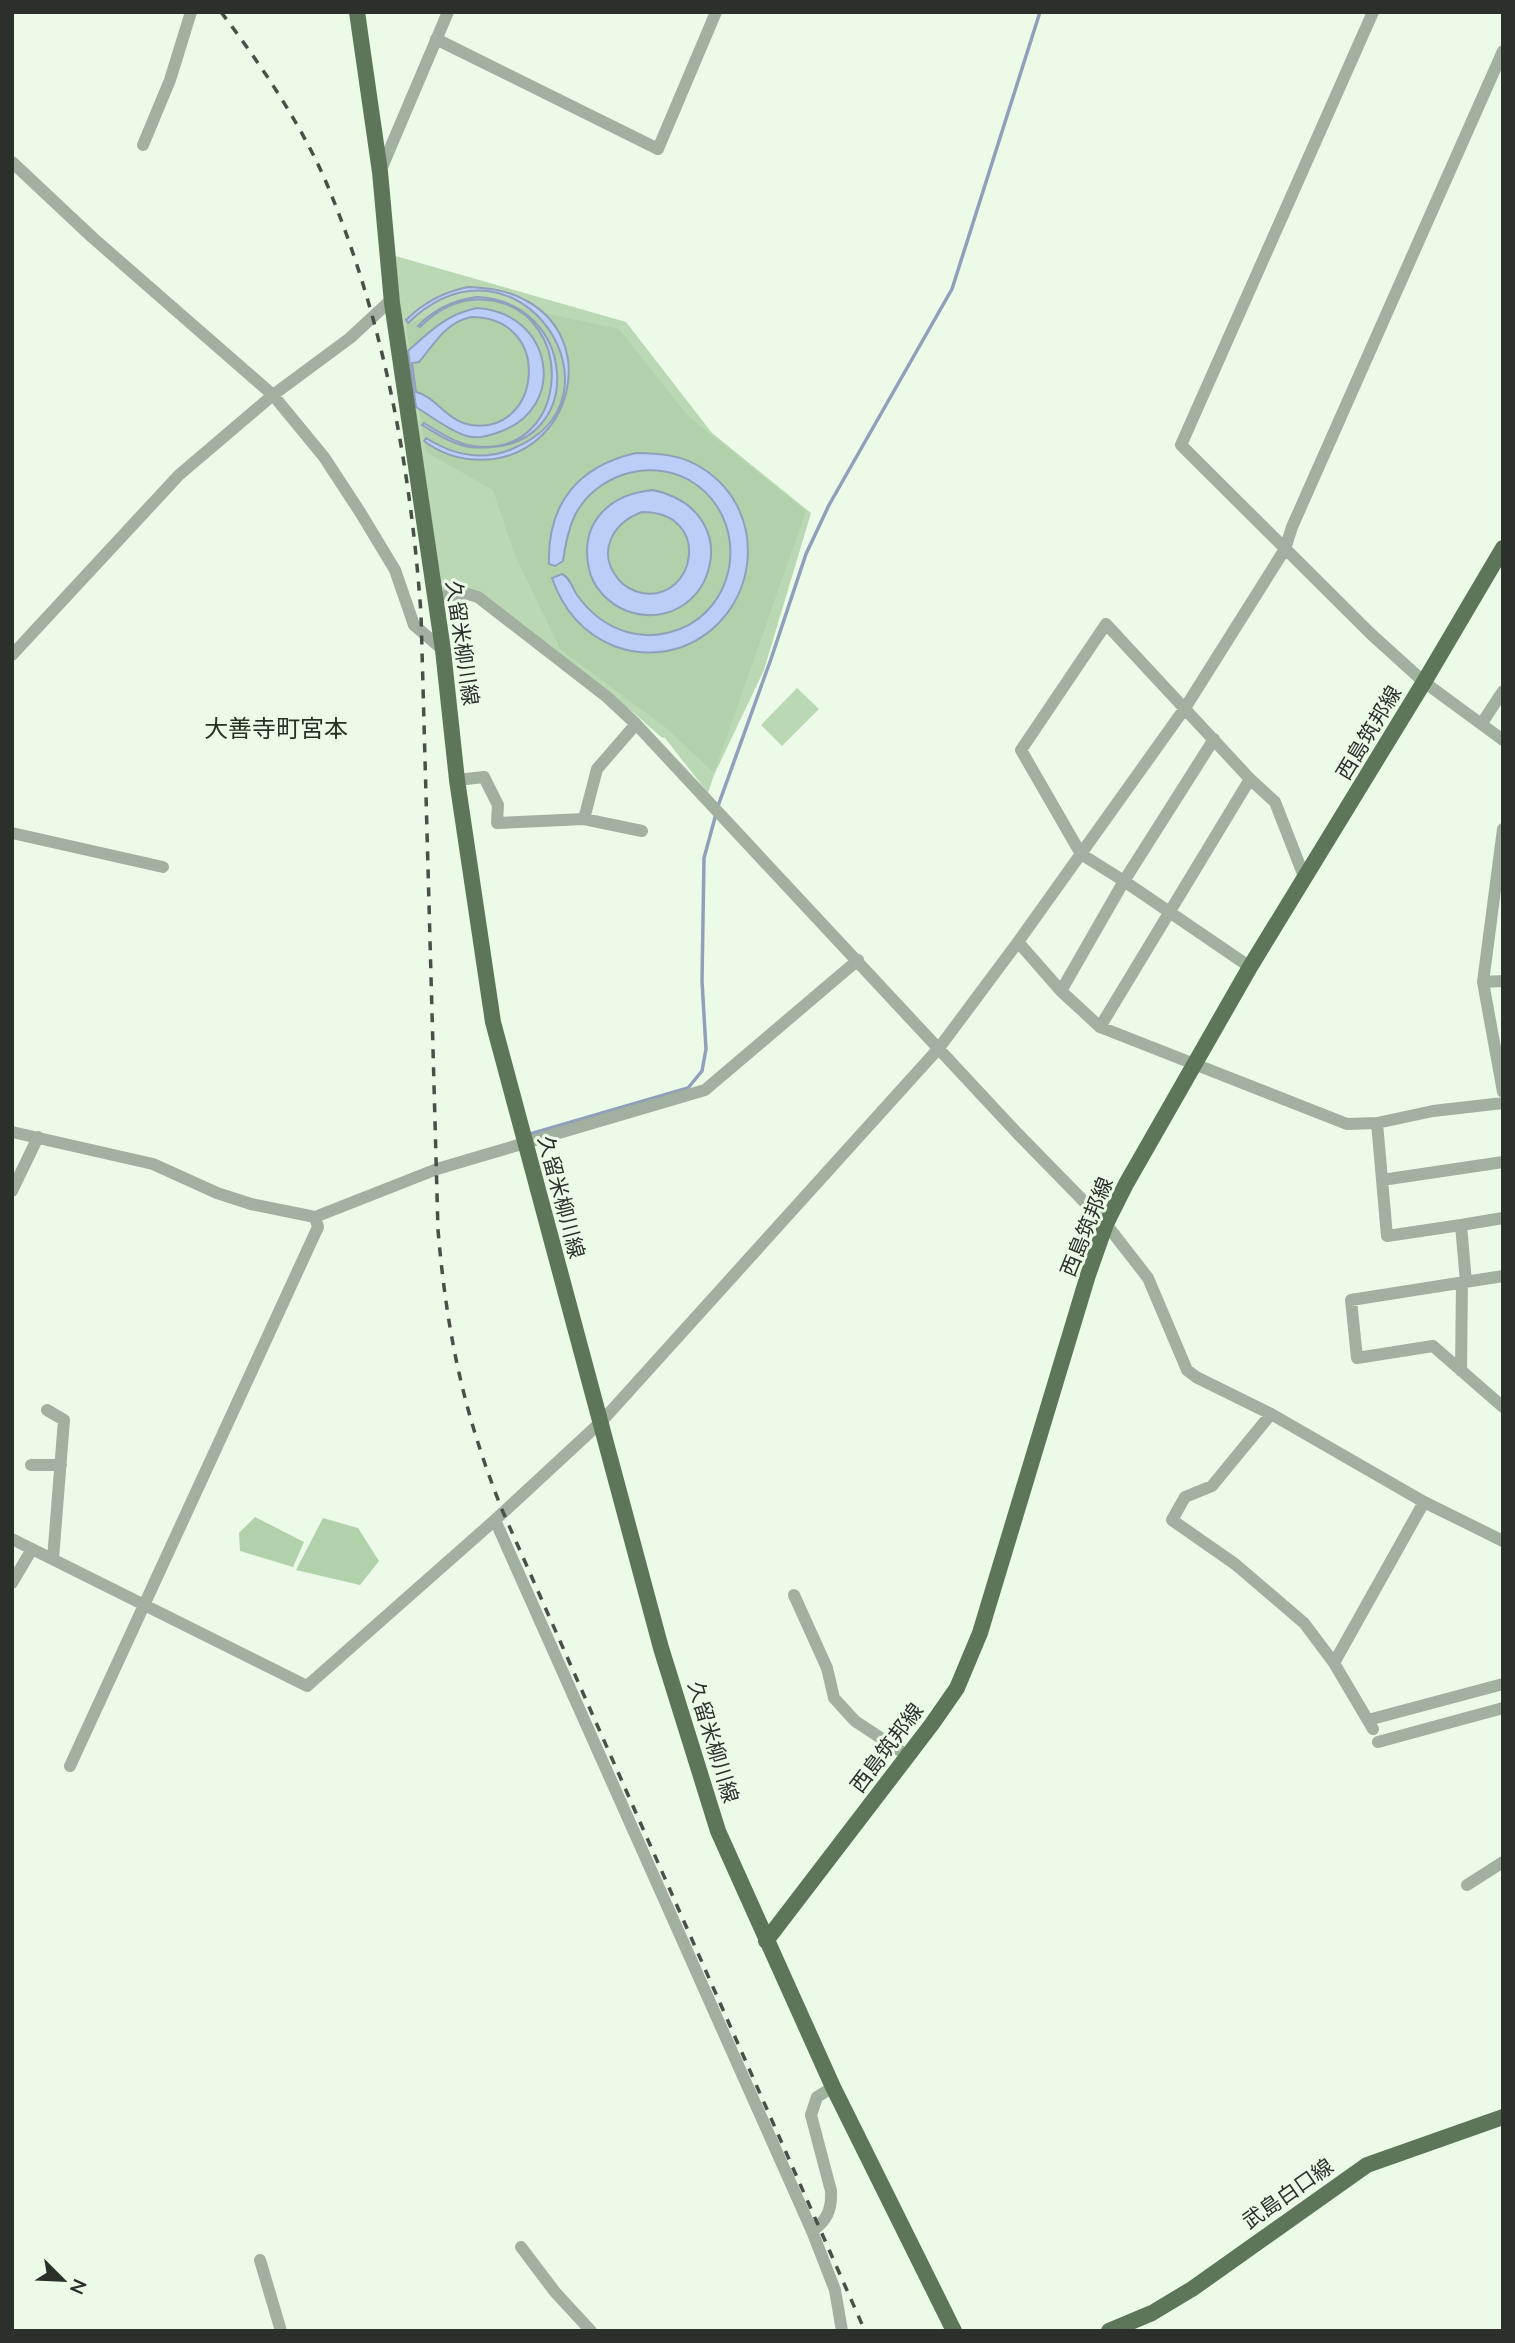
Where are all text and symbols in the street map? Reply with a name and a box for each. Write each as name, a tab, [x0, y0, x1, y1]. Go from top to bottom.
street label: 久留米柳川線	[439, 579, 485, 707]
street label: 西島筑邦線	[1330, 681, 1408, 785]
district label: 大善寺町宮本	[204, 713, 348, 745]
street label: 久留米柳川線	[531, 1133, 591, 1261]
street label: 西島筑邦線	[1054, 1173, 1120, 1281]
street label: 久留米柳川線	[681, 1678, 745, 1806]
street label: 西島筑邦線	[844, 1698, 930, 1798]
street label: 武島白口線	[1237, 2152, 1339, 2236]
north arrow	[28, 2245, 98, 2315]
text: N	[63, 2275, 92, 2298]

